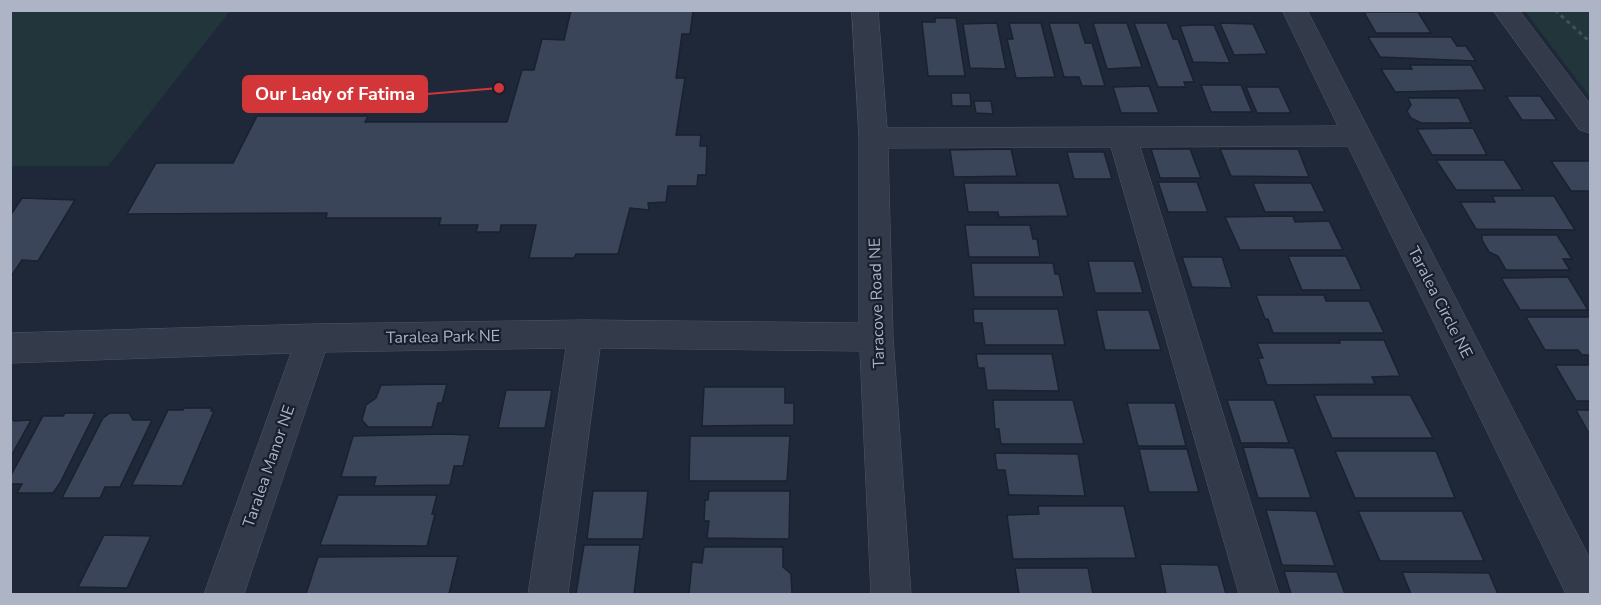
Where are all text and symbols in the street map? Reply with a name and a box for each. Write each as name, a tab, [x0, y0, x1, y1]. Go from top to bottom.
callout: Our Lady of Fatima	[243, 76, 427, 112]
text: Our Lady of Fatima	[255, 82, 415, 106]
street label: Taracove Road NE	[864, 237, 890, 368]
street label: Taralea Circle NE	[1402, 243, 1478, 362]
street label: Taralea Park NE	[386, 325, 500, 349]
street label: Taralea Manor NE	[238, 402, 300, 530]

